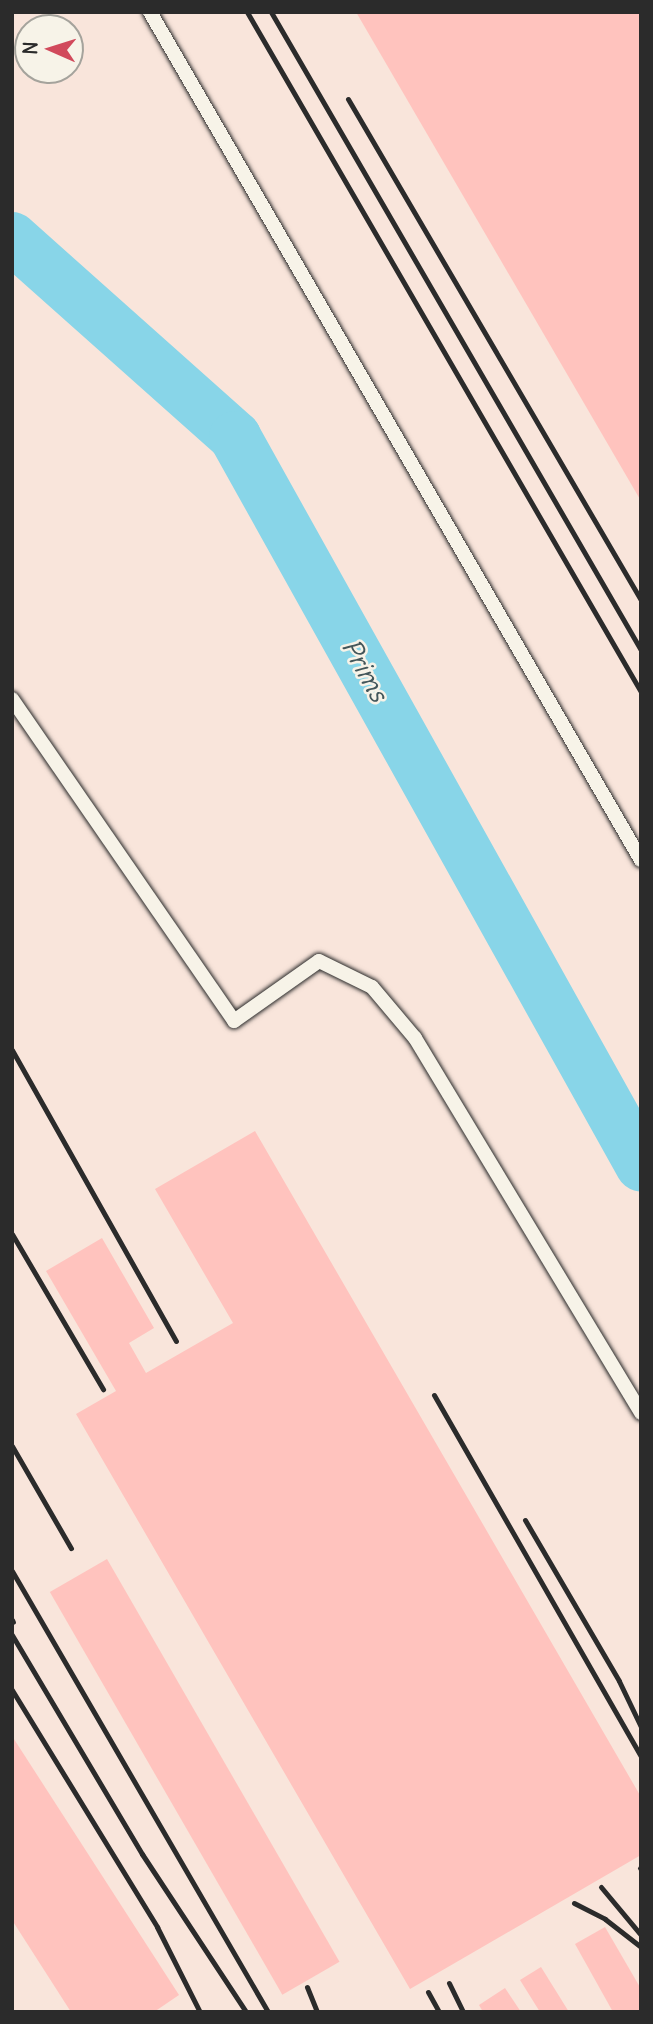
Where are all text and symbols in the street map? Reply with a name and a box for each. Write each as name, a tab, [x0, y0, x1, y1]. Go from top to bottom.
north arrow	[14, 14, 84, 84]
text: N	[18, 41, 42, 55]
water label: Prims	[335, 633, 395, 707]

